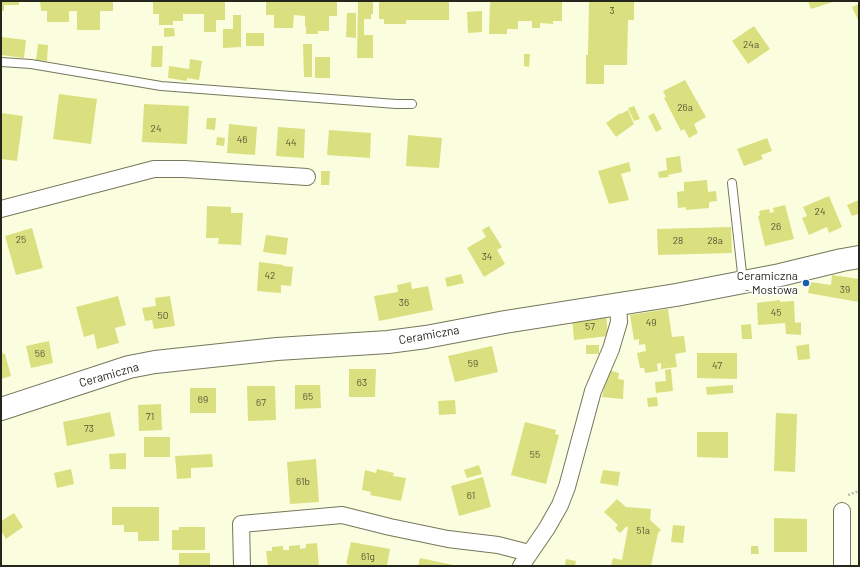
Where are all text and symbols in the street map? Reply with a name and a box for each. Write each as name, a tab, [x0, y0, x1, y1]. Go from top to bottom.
house number: 3	[609, 5, 615, 17]
house number: 24a	[743, 39, 759, 51]
house number: 26a	[677, 102, 693, 114]
house number: 24	[151, 123, 161, 135]
house number: 46	[237, 134, 247, 146]
house number: 44	[285, 137, 297, 149]
house number: 24	[815, 206, 825, 218]
house number: 26	[771, 221, 781, 233]
house number: 25	[16, 234, 26, 246]
house number: 28	[673, 235, 683, 247]
house number: 28a	[707, 235, 723, 247]
house number: 34	[482, 251, 492, 263]
place label: Ceramiczna - Mostowa	[737, 269, 798, 297]
house number: 42	[265, 270, 275, 282]
marker: Ceramiczna - Mostowa	[801, 278, 811, 288]
house number: 39	[840, 284, 850, 296]
house number: 36	[399, 297, 409, 309]
house number: 45	[771, 307, 781, 319]
house number: 50	[158, 310, 168, 322]
house number: 49	[646, 317, 656, 329]
house number: 57	[585, 321, 595, 333]
street label: Ceramiczna	[398, 323, 460, 347]
house number: 56	[35, 348, 45, 360]
house number: 59	[468, 358, 478, 370]
street label: Ceramiczna	[78, 360, 140, 390]
house number: 47	[712, 360, 722, 372]
house number: 63	[357, 377, 367, 389]
house number: 65	[303, 391, 313, 403]
house number: 69	[198, 394, 208, 406]
house number: 67	[256, 397, 266, 409]
house number: 71	[146, 411, 154, 423]
house number: 73	[84, 423, 94, 435]
house number: 55	[530, 449, 540, 461]
house number: 61b	[296, 476, 310, 488]
house number: 61	[467, 490, 475, 502]
house number: 51a	[636, 525, 650, 537]
house number: 61g	[361, 551, 375, 563]

